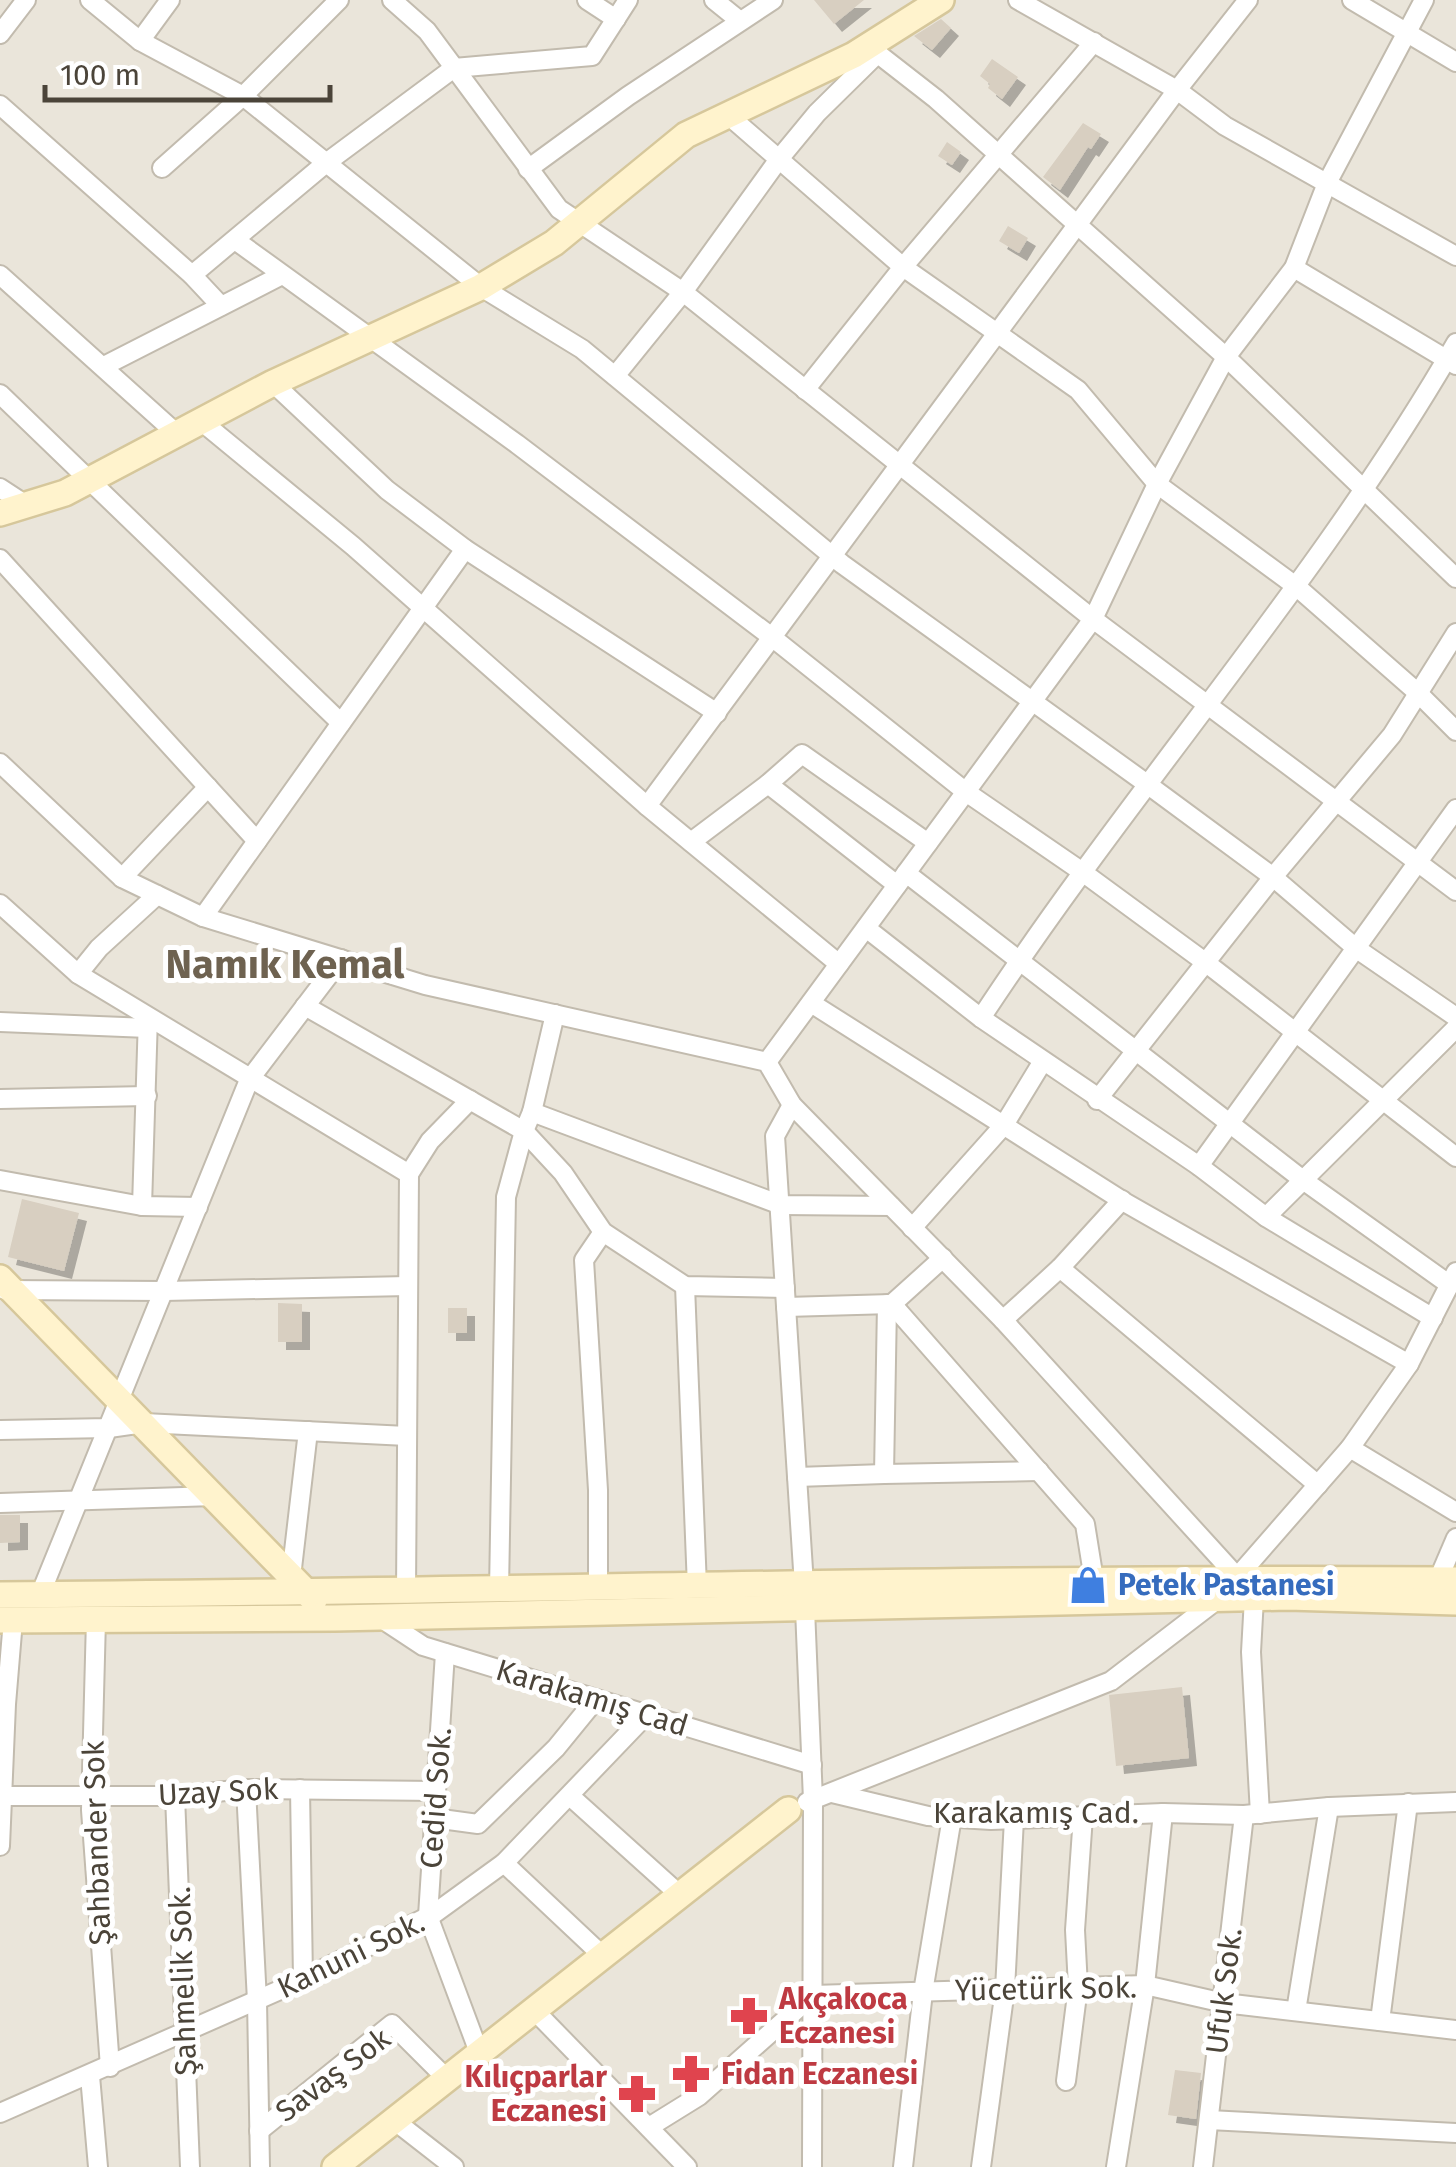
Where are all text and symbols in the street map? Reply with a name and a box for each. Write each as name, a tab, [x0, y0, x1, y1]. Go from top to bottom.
scale bar	[45, 40, 330, 102]
text: 100 m	[60, 57, 140, 93]
district label: Namık Kemal	[166, 941, 405, 989]
shop icon: Petek Pastanesi	[1067, 1564, 1109, 1606]
place label: Petek Pastanesi	[1118, 1567, 1334, 1603]
street label: Karakamış Cad	[492, 1652, 692, 1744]
street label: Cedid Sok.	[413, 1726, 459, 1870]
street label: Şahbander Sok	[75, 1739, 119, 1946]
street label: Uzay Sok	[157, 1771, 280, 1813]
street label: Karakamış Cad.	[933, 1795, 1139, 1831]
street label: Şahmelik Sok.	[162, 1886, 204, 2076]
street label: Kanuni Sok.	[271, 1904, 431, 2006]
street label: Ufuk Sok.	[1198, 1926, 1250, 2056]
street label: Yücetürk Sok.	[955, 1969, 1137, 2009]
place label: Akçakoca Eczanesi	[778, 1981, 908, 2051]
pharmacy icon: Akçakoca Eczanesi	[728, 1995, 770, 2037]
street label: Savaş Sok	[269, 2020, 398, 2130]
pharmacy icon: Fidan Eczanesi	[670, 2053, 712, 2095]
place label: Fidan Eczanesi	[721, 2056, 918, 2092]
place label: Kılıçparlar Eczanesi	[465, 2059, 608, 2129]
pharmacy icon: Kılıçparlar Eczanesi	[616, 2073, 658, 2115]

